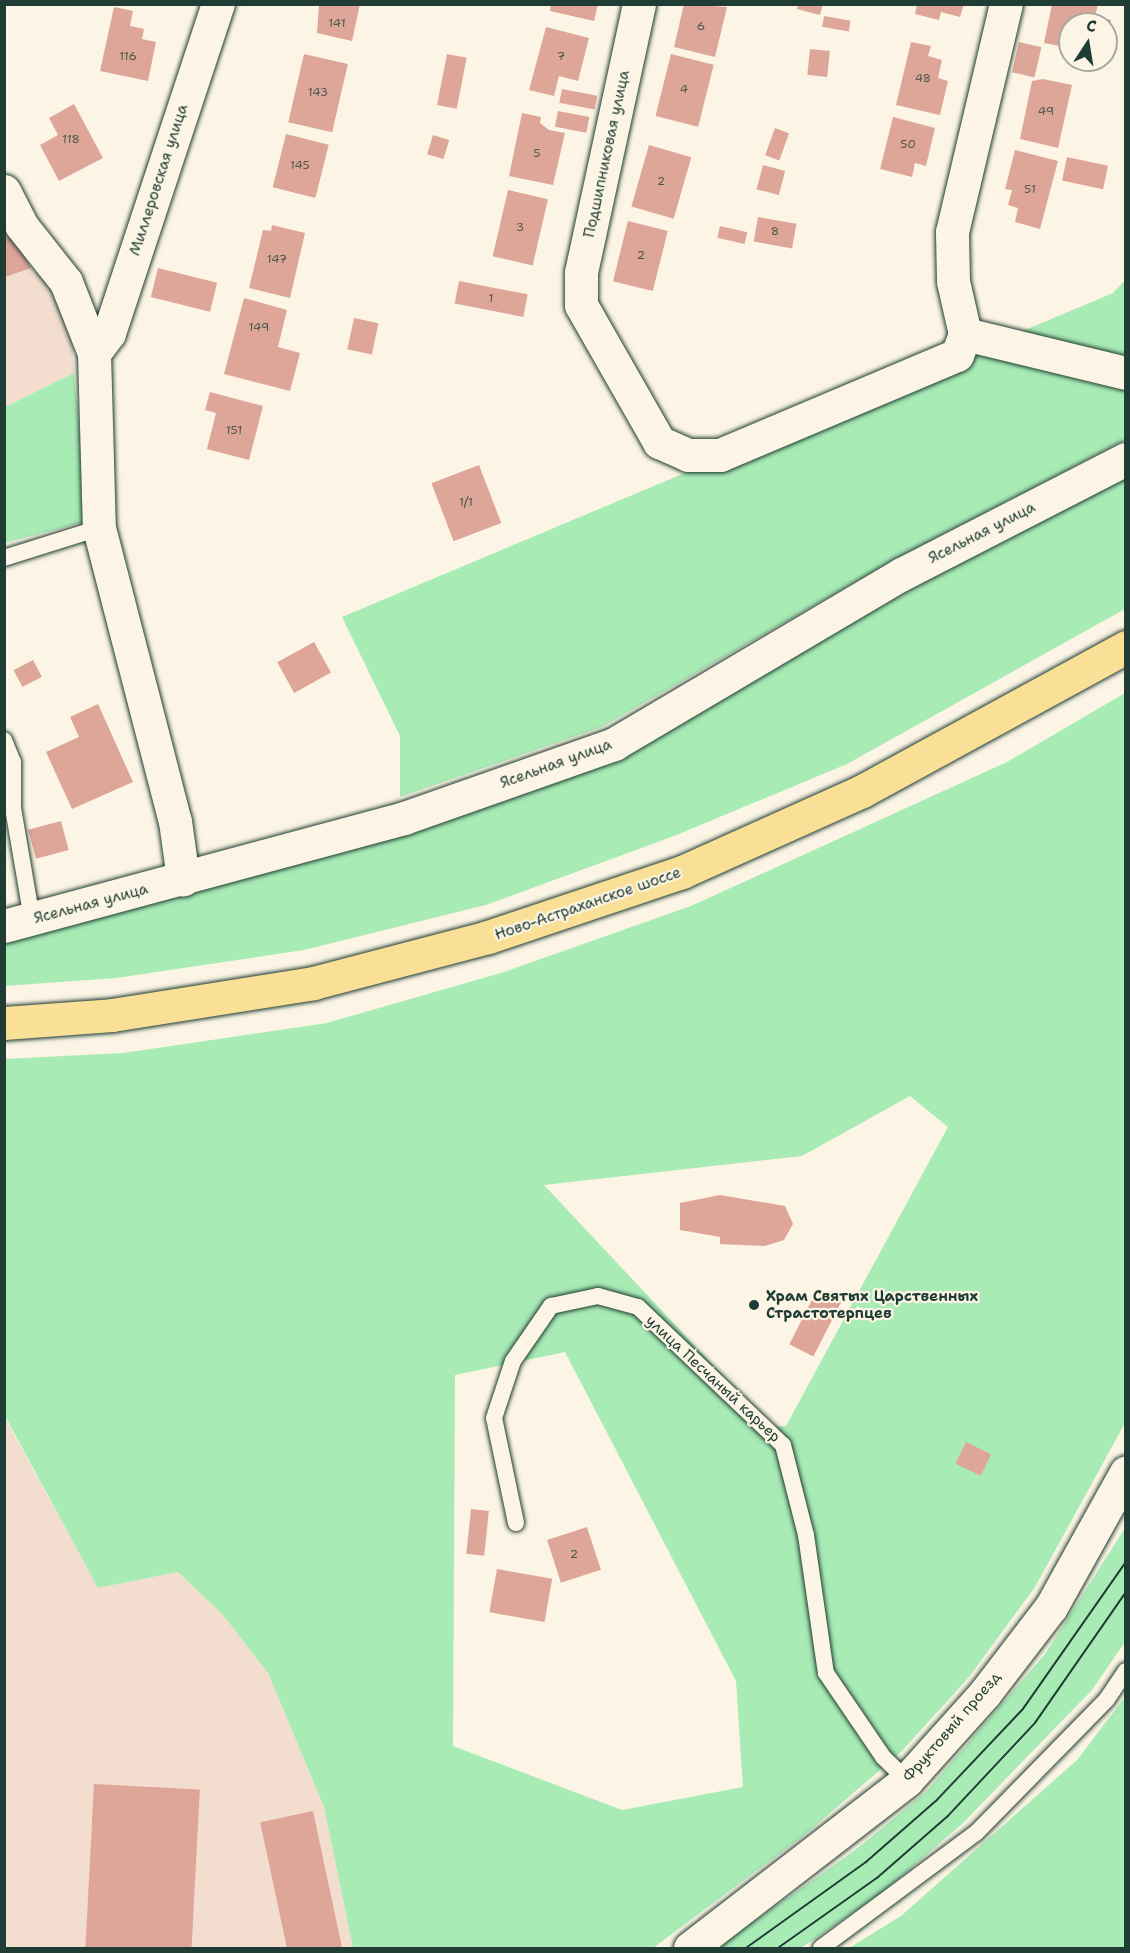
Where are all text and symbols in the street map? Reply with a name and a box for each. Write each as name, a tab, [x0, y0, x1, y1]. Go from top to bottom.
north arrow	[1058, 12, 1118, 72]
text: С	[1084, 15, 1098, 37]
house number: 141	[328, 17, 346, 31]
house number: 6	[697, 20, 705, 34]
house number: 116	[119, 50, 137, 64]
house number: 7	[557, 50, 565, 64]
street label: Подшипниковая улица	[580, 69, 634, 239]
house number: 48	[915, 72, 931, 86]
house number: 4	[680, 83, 688, 97]
house number: 143	[308, 86, 328, 100]
street label: Миллеровская улица	[126, 102, 192, 258]
house number: 49	[1038, 105, 1054, 119]
house number: 118	[62, 133, 80, 147]
house number: 50	[900, 138, 916, 152]
house number: 5	[533, 147, 541, 161]
house number: 145	[290, 159, 310, 173]
house number: 2	[657, 175, 665, 189]
house number: 51	[1024, 183, 1036, 197]
house number: 3	[516, 221, 524, 235]
house number: 8	[771, 225, 779, 239]
house number: 2	[637, 249, 645, 263]
house number: 147	[267, 253, 287, 267]
house number: 1	[488, 292, 494, 306]
house number: 149	[249, 321, 269, 335]
house number: 151	[226, 424, 242, 438]
house number: 1/1	[459, 496, 473, 510]
street label: Ясельная улица	[926, 498, 1038, 568]
street label: Ясельная улица	[498, 735, 614, 793]
street label: Ново-Астраханское шоссе	[493, 864, 683, 944]
street label: Ясельная улица	[32, 880, 150, 928]
place label: Храм Святых Царственных Страстотерпцев	[766, 1287, 978, 1322]
marker: Храм Святых Царственных Страстотерпцев	[747, 1298, 761, 1312]
street label: улица Песчаный карьер	[642, 1312, 784, 1446]
house number: 2	[570, 1548, 578, 1562]
street label: Фруктовый проезд	[899, 1668, 1005, 1786]

